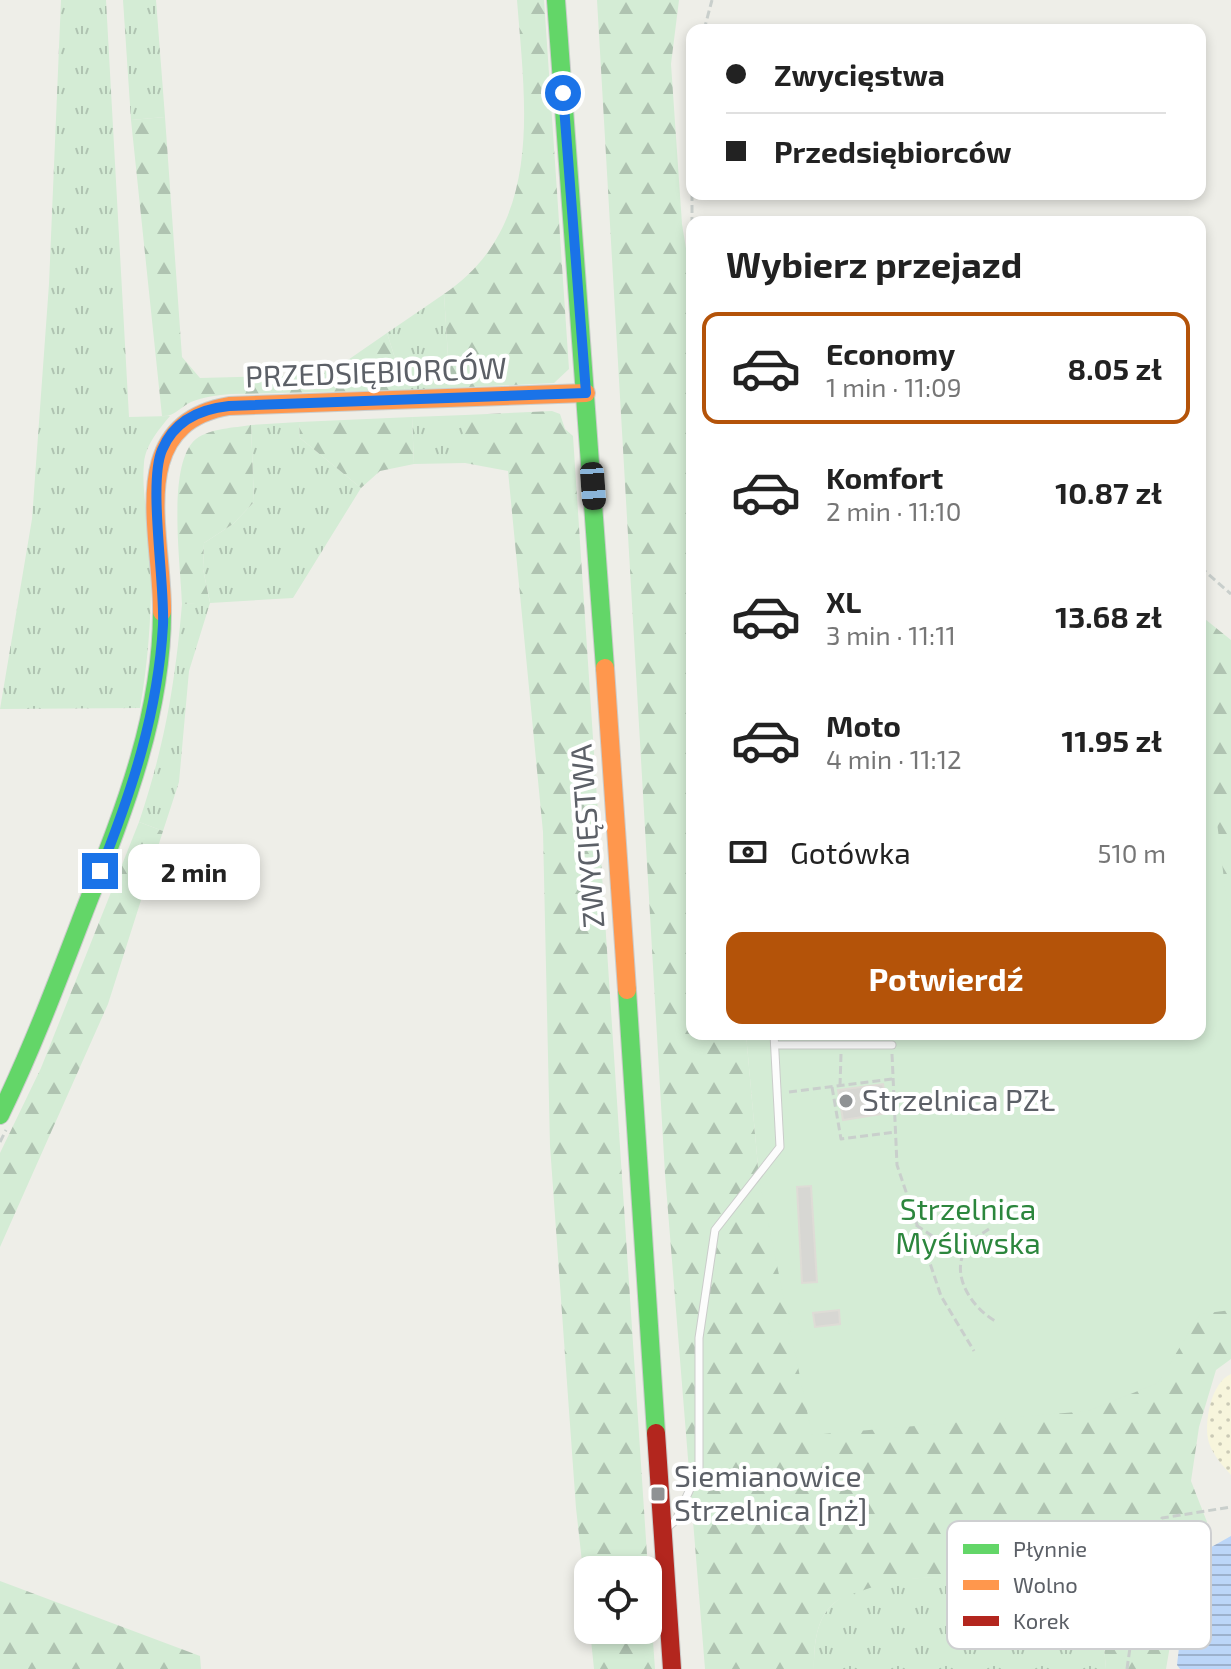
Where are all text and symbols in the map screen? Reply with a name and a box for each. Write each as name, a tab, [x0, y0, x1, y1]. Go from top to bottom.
text: Zwycięstwa	[774, 56, 945, 92]
route start	[545, 75, 581, 111]
text: Przedsiębiorców	[774, 133, 1012, 169]
text: Wybierz przejazd	[726, 242, 1022, 285]
icon: car	[730, 332, 802, 404]
text: Economy	[826, 335, 955, 371]
street label: PRZEDSIĘBIORCÓW	[245, 348, 507, 394]
text: 8.05 zł	[1067, 350, 1162, 386]
text: 1 min · 11:09	[826, 371, 962, 402]
icon: car	[730, 456, 802, 528]
text: Komfort	[826, 459, 943, 495]
car	[579, 461, 607, 511]
text: 10.87 zł	[1055, 474, 1162, 510]
text: 2 min · 11:10	[826, 495, 961, 526]
icon: car	[730, 580, 802, 652]
text: XL	[826, 583, 861, 619]
text: 13.68 zł	[1055, 598, 1162, 634]
text: 3 min · 11:11	[826, 619, 956, 650]
icon: car	[730, 704, 802, 776]
text: Moto	[826, 707, 901, 743]
text: 11.95 zł	[1061, 722, 1162, 758]
street label: ZWYCIĘSTWA	[562, 743, 610, 929]
text: 4 min · 11:12	[826, 743, 962, 774]
icon: cash	[726, 830, 770, 874]
text: Gotówka	[790, 834, 911, 870]
text: 510 m	[1097, 837, 1166, 868]
callout: 2 min	[128, 843, 260, 899]
route end	[82, 853, 118, 889]
text: 2 min	[161, 856, 227, 887]
button: Potwierdź	[726, 932, 1166, 1024]
place label: Strzelnica PZŁ	[862, 1081, 1055, 1117]
marker: Strzelnica PZŁ	[837, 1092, 855, 1110]
park label: Strzelnica Myśliwska	[895, 1190, 1041, 1260]
place label: Siemianowice Strzelnica [nż]	[674, 1457, 868, 1527]
marker: Siemianowice Strzelnica [nż]	[649, 1485, 667, 1503]
legend	[947, 1521, 1211, 1649]
text: Płynnie	[1013, 1535, 1087, 1561]
map controls	[574, 1556, 662, 1644]
button: locate	[574, 1556, 662, 1644]
text: Wolno	[1013, 1571, 1078, 1597]
text: Korek	[1013, 1607, 1070, 1633]

